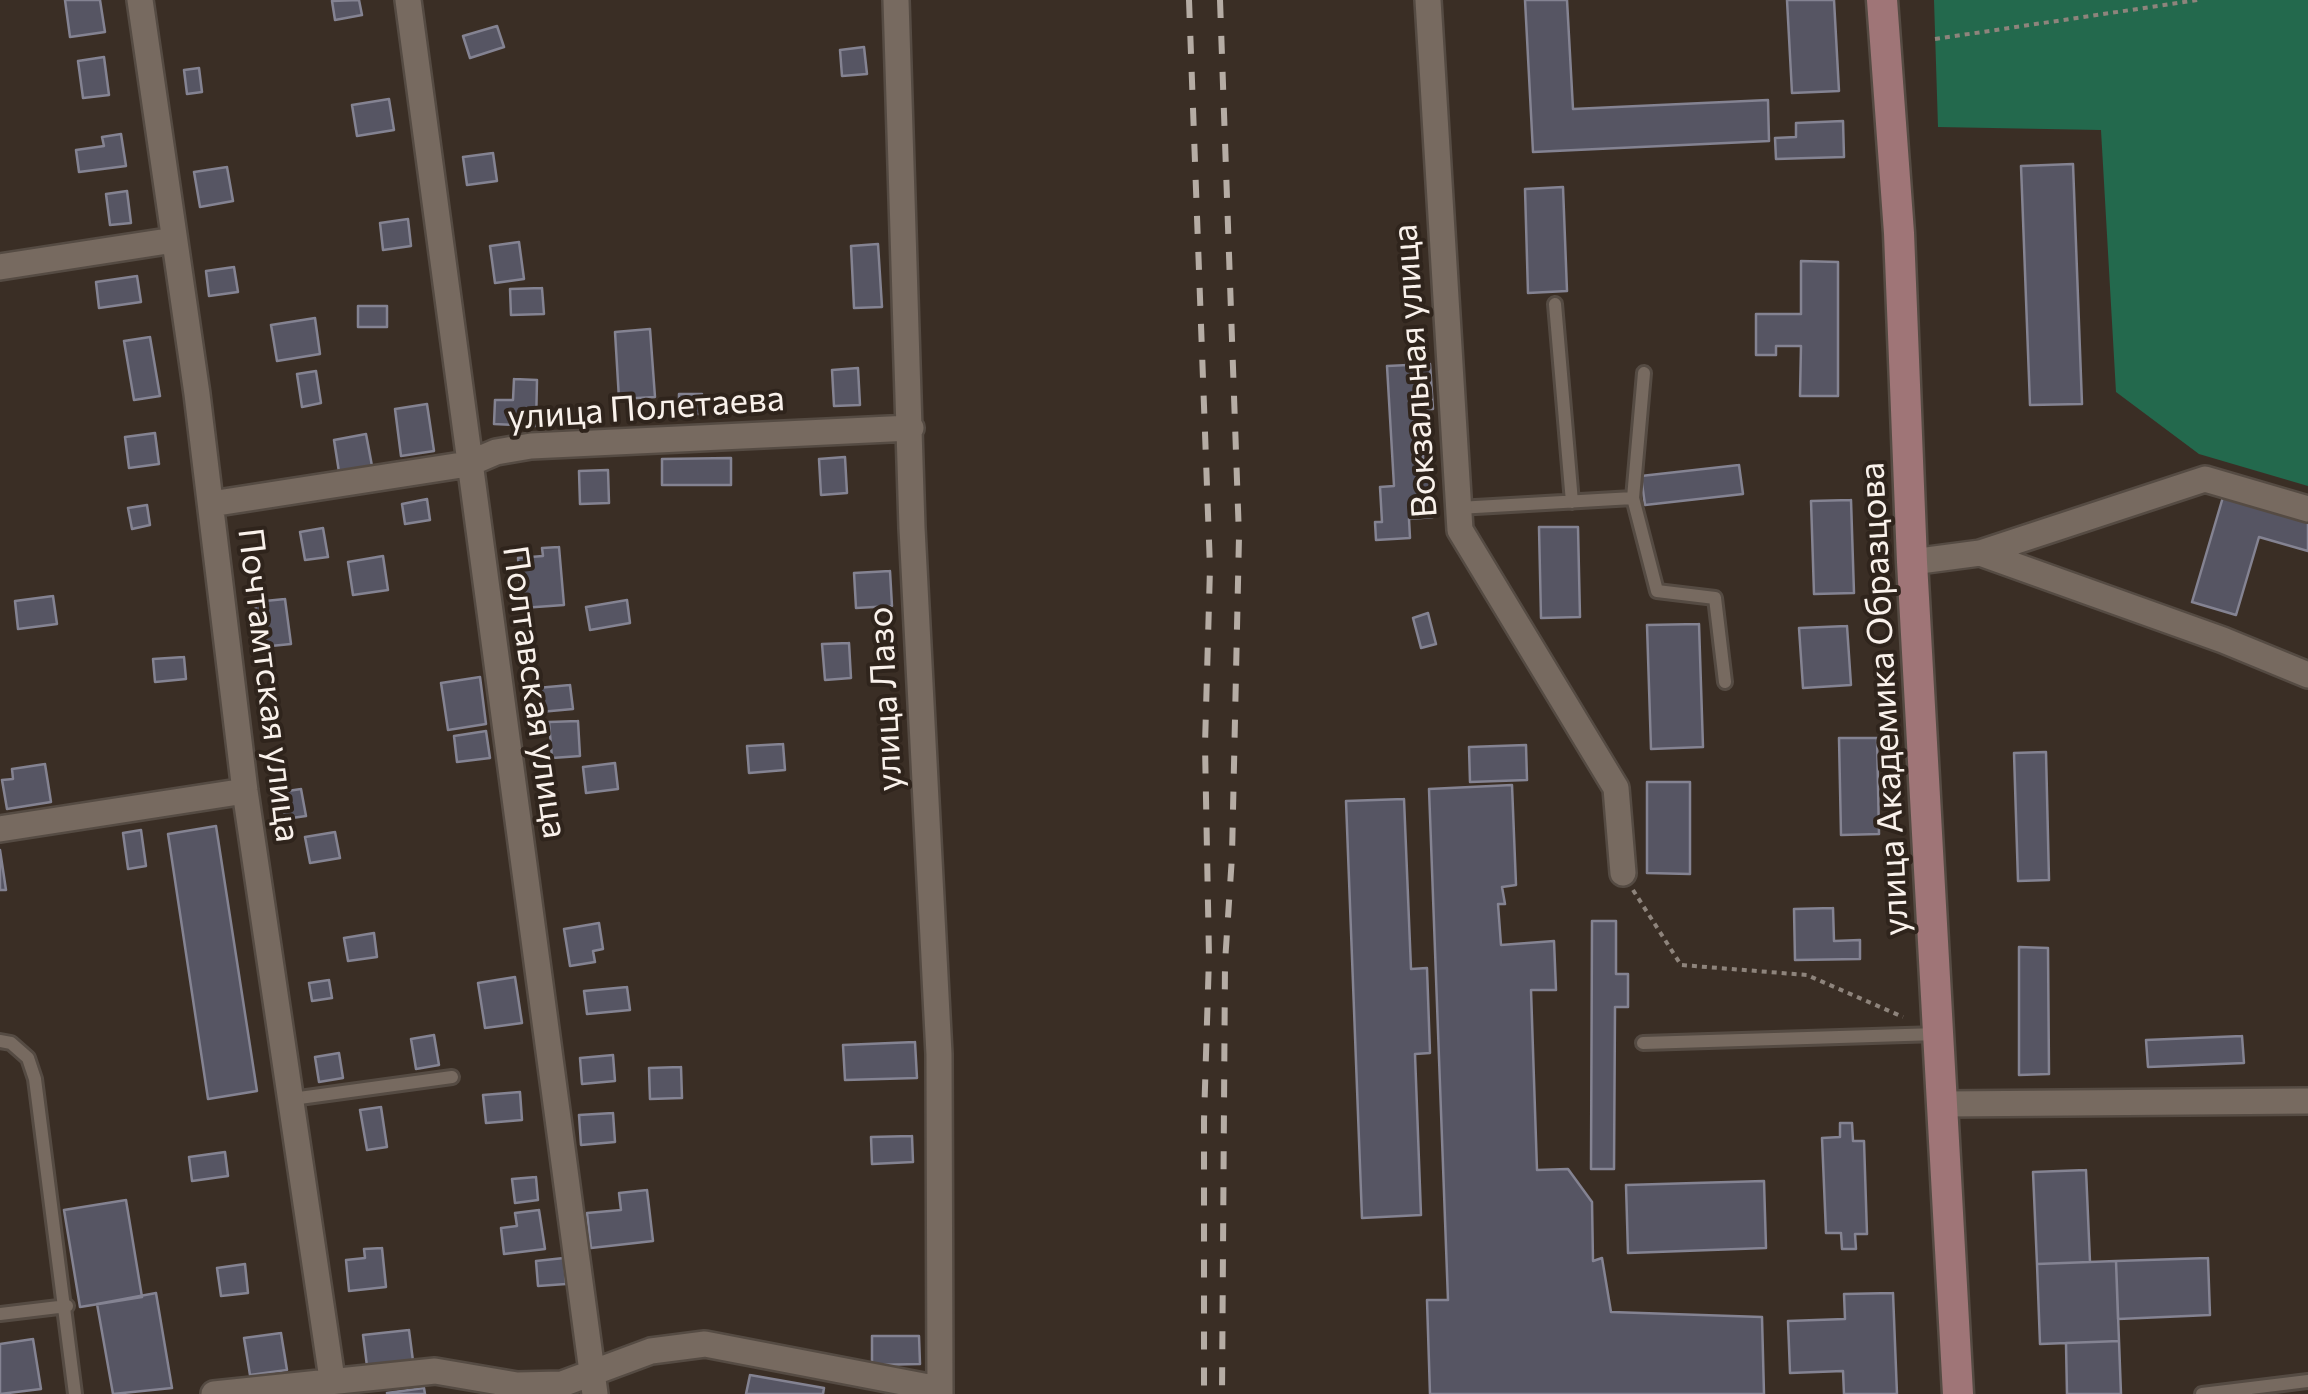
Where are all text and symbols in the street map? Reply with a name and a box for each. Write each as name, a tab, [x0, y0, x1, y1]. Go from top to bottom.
street label: Вокзальная улица	[1384, 223, 1446, 519]
street label: улица Полетаева	[506, 377, 786, 439]
street label: улица Академика Образцова	[1851, 461, 1917, 937]
street label: Почтамтская улица	[229, 525, 309, 845]
street label: Полтавская улица	[494, 543, 576, 841]
street label: улица Лазо	[859, 606, 911, 792]

